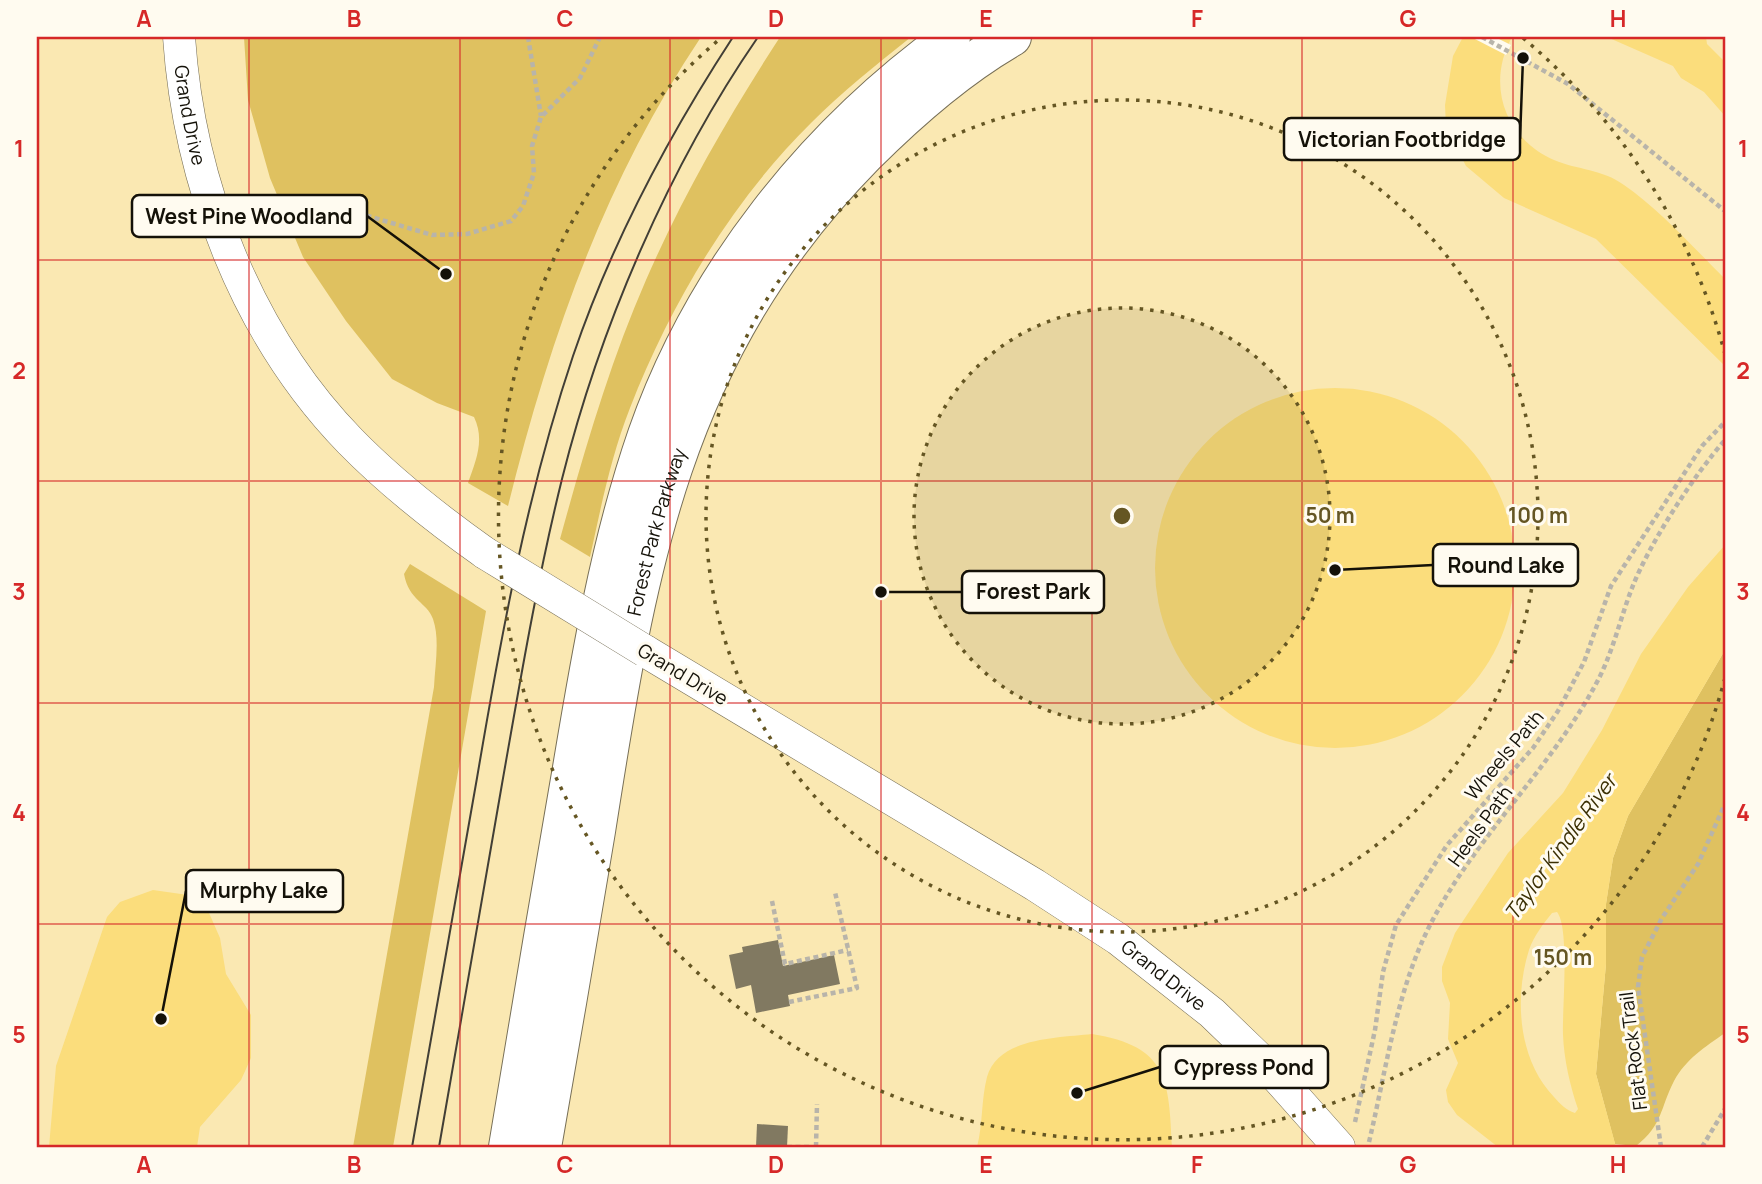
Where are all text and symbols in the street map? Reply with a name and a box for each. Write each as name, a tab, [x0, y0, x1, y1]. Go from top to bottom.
text: A	[136, 2, 152, 34]
text: B	[347, 2, 361, 34]
text: C	[557, 2, 574, 34]
text: D	[768, 2, 784, 34]
text: E	[979, 2, 993, 34]
text: F	[1191, 2, 1203, 34]
text: G	[1400, 2, 1417, 34]
text: H	[1610, 2, 1626, 34]
street label: Grand Drive	[169, 64, 212, 168]
callout: Victorian Footbridge	[1284, 118, 1520, 160]
text: Victorian Footbridge	[1298, 125, 1506, 153]
text: 1	[14, 132, 24, 164]
text: 1	[1738, 132, 1748, 164]
callout: West Pine Woodland	[132, 195, 367, 237]
text: West Pine Woodland	[145, 202, 353, 230]
text: 2	[12, 354, 26, 386]
text: 2	[1736, 354, 1750, 386]
street label: Forest Park Parkway	[621, 444, 692, 618]
text: 50 m	[1305, 501, 1355, 529]
text: 100 m	[1508, 501, 1568, 529]
centre of rings	[1110, 504, 1134, 528]
callout: Round Lake	[1433, 544, 1578, 586]
text: Round Lake	[1447, 551, 1565, 579]
callout: Forest Park	[962, 571, 1104, 613]
text: 3	[12, 575, 26, 607]
text: 3	[1736, 575, 1750, 607]
text: Forest Park	[976, 577, 1091, 605]
street label: Grand Drive	[633, 637, 733, 711]
street label: Wheels Path	[1459, 705, 1549, 805]
water label: Taylor Kindle River	[1498, 766, 1624, 926]
street label: Heels Path	[1442, 780, 1518, 872]
text: 4	[12, 796, 26, 828]
text: 4	[1736, 796, 1750, 828]
callout: Murphy Lake	[186, 870, 343, 912]
text: Murphy Lake	[200, 876, 328, 904]
street label: Grand Drive	[1116, 933, 1212, 1016]
text: 150 m	[1534, 943, 1592, 971]
street label: Flat Rock Trail	[1613, 990, 1653, 1112]
text: 5	[12, 1018, 26, 1050]
text: 5	[1736, 1018, 1750, 1050]
callout: Cypress Pond	[1160, 1046, 1328, 1088]
text: Cypress Pond	[1174, 1053, 1314, 1081]
text: A	[136, 1148, 152, 1180]
text: B	[347, 1148, 361, 1180]
text: C	[557, 1148, 574, 1180]
text: D	[768, 1148, 784, 1180]
text: E	[979, 1148, 993, 1180]
text: F	[1191, 1148, 1203, 1180]
text: G	[1400, 1148, 1417, 1180]
text: H	[1610, 1148, 1626, 1180]

